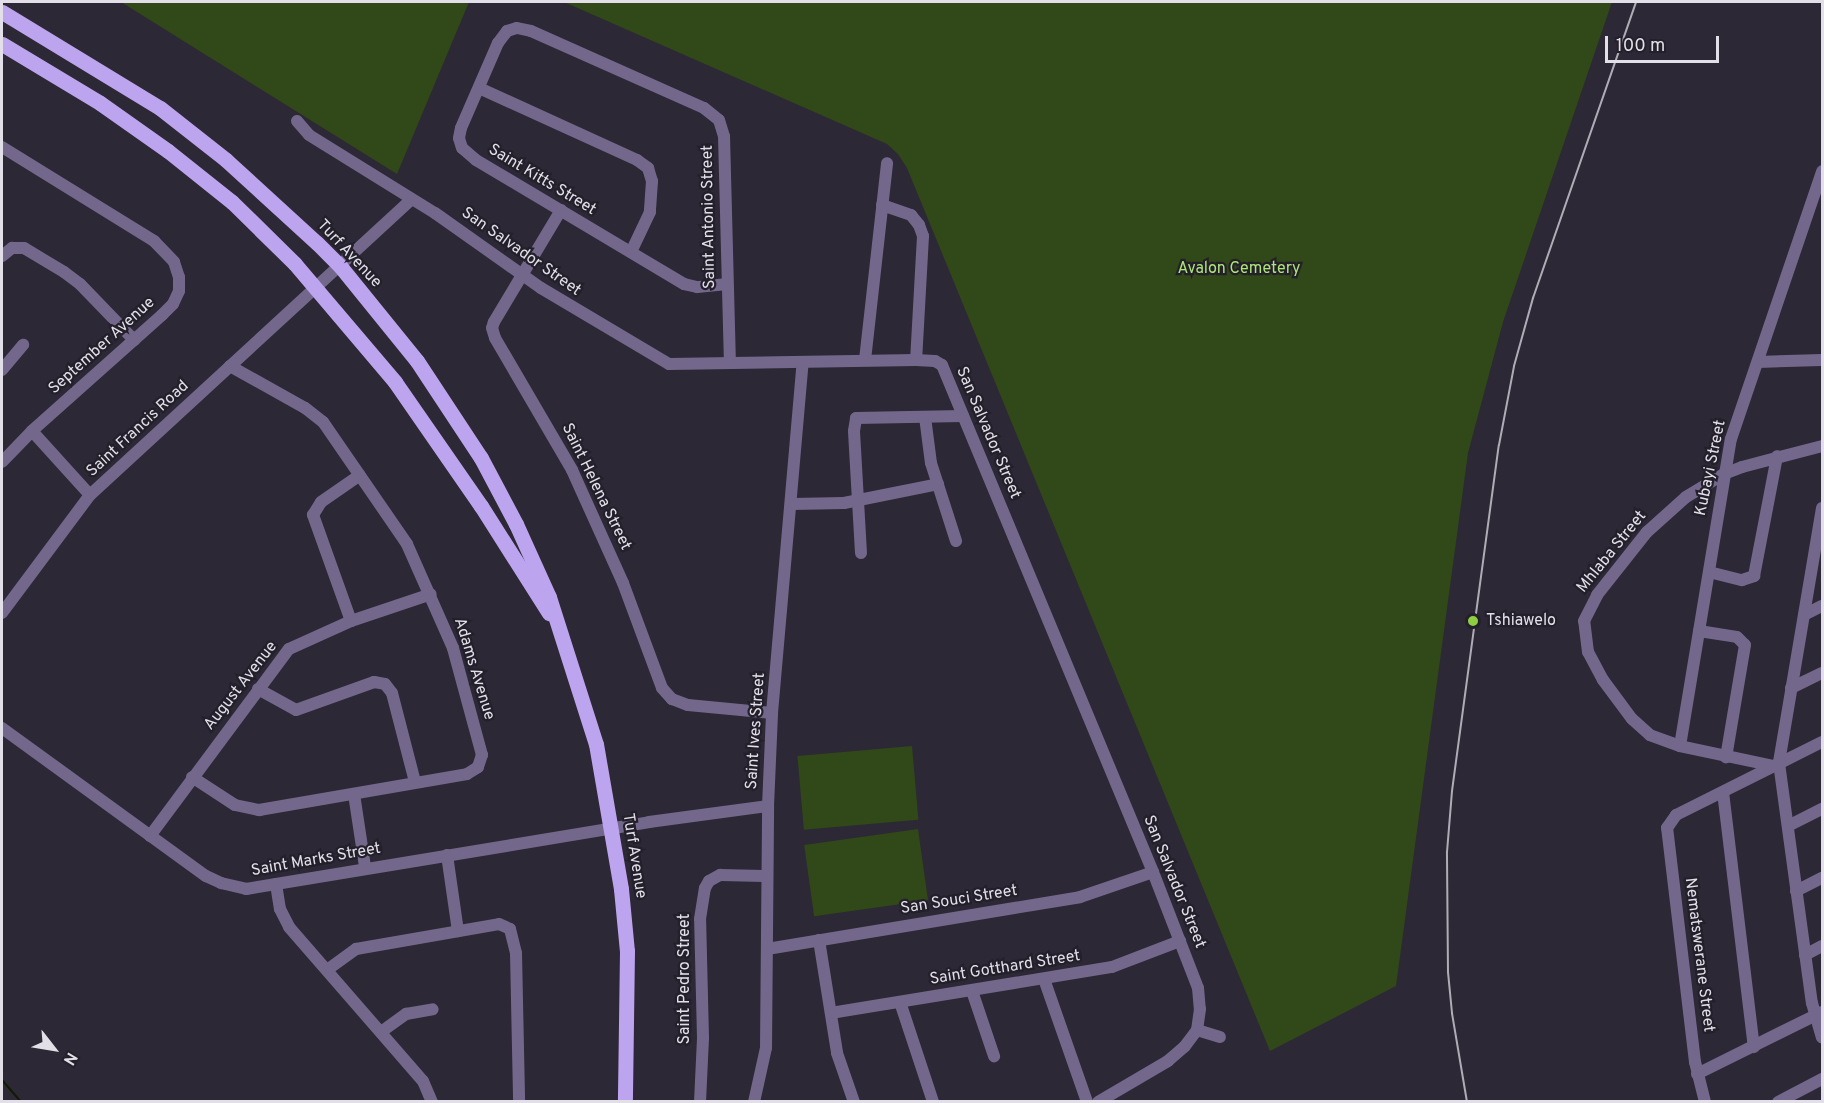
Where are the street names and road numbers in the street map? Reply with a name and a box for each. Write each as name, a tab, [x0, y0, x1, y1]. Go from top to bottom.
street label: Saint Kitts Street	[485, 140, 599, 220]
street label: Saint Antonio Street	[698, 144, 720, 290]
street label: San Salvador Street	[458, 204, 584, 300]
street label: Turf Avenue	[312, 216, 386, 292]
street label: September Avenue	[45, 293, 159, 399]
street label: San Salvador Street	[952, 364, 1024, 502]
street label: Saint Francis Road	[83, 377, 193, 481]
street label: Kubayi Street	[1691, 418, 1731, 518]
street label: Saint Helena Street	[557, 420, 635, 554]
street label: Mhlaba Street	[1573, 507, 1651, 597]
street label: Adams Avenue	[449, 615, 499, 723]
street label: August Avenue	[200, 637, 282, 735]
street label: Saint Ives Street	[742, 672, 770, 790]
street label: Turf Avenue	[618, 812, 650, 900]
street label: San Salvador Street	[1139, 813, 1209, 951]
street label: Saint Marks Street	[250, 839, 382, 881]
street label: Nematswerane Street	[1680, 877, 1718, 1033]
street label: San Souci Street	[899, 881, 1019, 919]
street label: Saint Pedro Street	[675, 913, 695, 1045]
street label: Saint Gotthard Street	[928, 947, 1082, 989]

